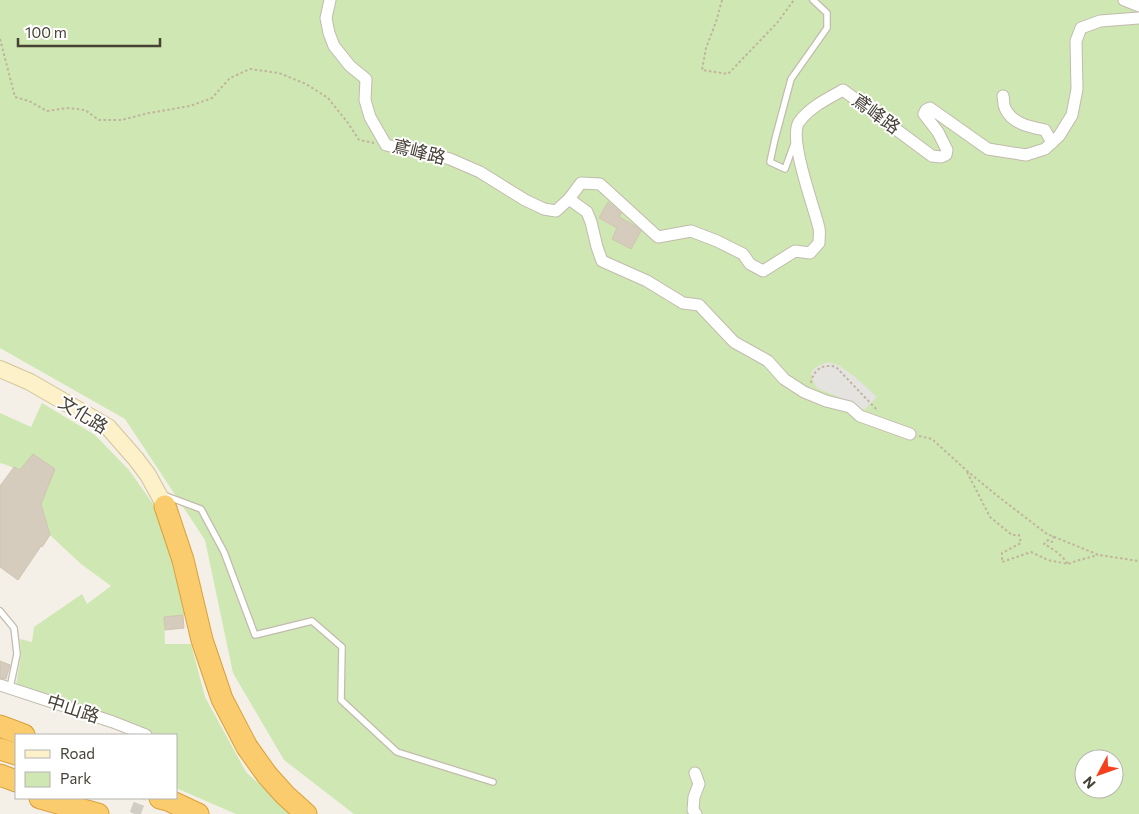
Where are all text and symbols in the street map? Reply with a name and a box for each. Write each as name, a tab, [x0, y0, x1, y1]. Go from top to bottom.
scale bar	[18, 15, 160, 47]
text: 100 m	[25, 23, 67, 41]
street label: 鳶峰路	[848, 88, 905, 138]
street label: 鳶峰路	[390, 134, 448, 168]
street label: 文化路	[55, 391, 112, 438]
street label: 中山路	[44, 689, 102, 727]
legend	[15, 734, 178, 799]
text: Road	[60, 744, 95, 762]
north arrow	[1074, 749, 1124, 799]
text: Park	[60, 769, 91, 787]
text: N	[1079, 773, 1099, 792]

